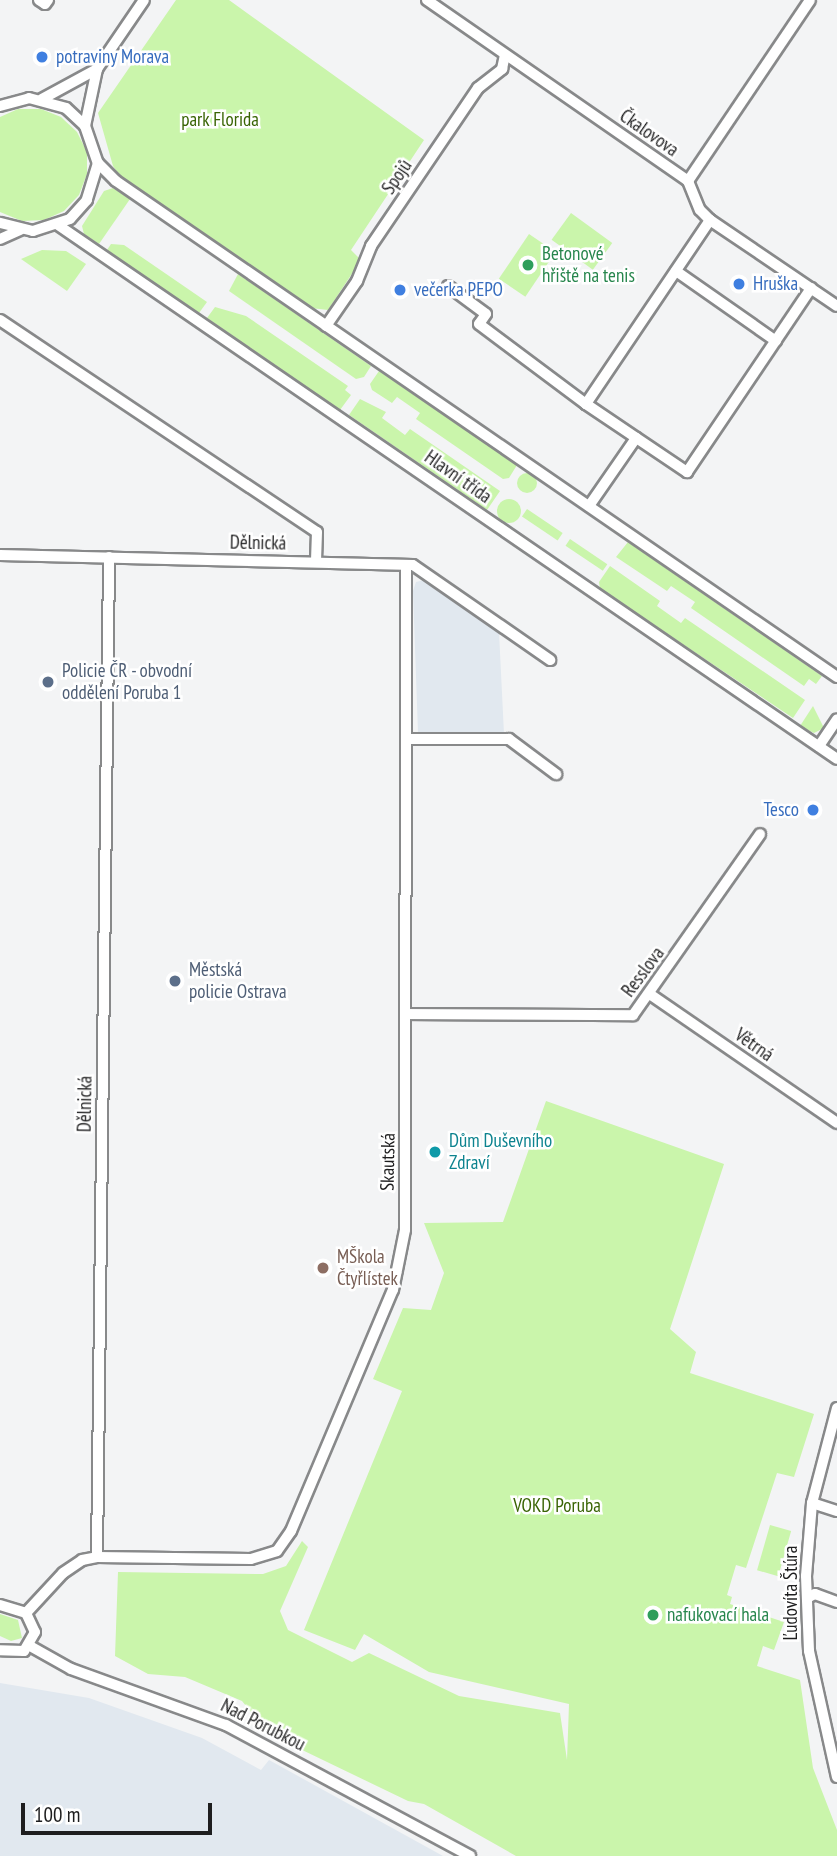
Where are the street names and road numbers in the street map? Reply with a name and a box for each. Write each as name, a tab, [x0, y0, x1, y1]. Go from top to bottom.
street label: Čkalovova	[615, 105, 683, 161]
street label: Spojů	[377, 155, 417, 199]
street label: Hlavní třída	[420, 446, 496, 508]
street label: Dělnická	[230, 531, 286, 555]
street label: Resslova	[617, 943, 669, 1001]
street label: Větrná	[730, 1024, 778, 1066]
street label: Dělnická	[73, 1076, 97, 1132]
street label: Skautská	[376, 1133, 400, 1191]
street label: Ľudovíta Štúra	[780, 1546, 802, 1640]
street label: Nad Porubkou	[217, 1694, 309, 1756]

